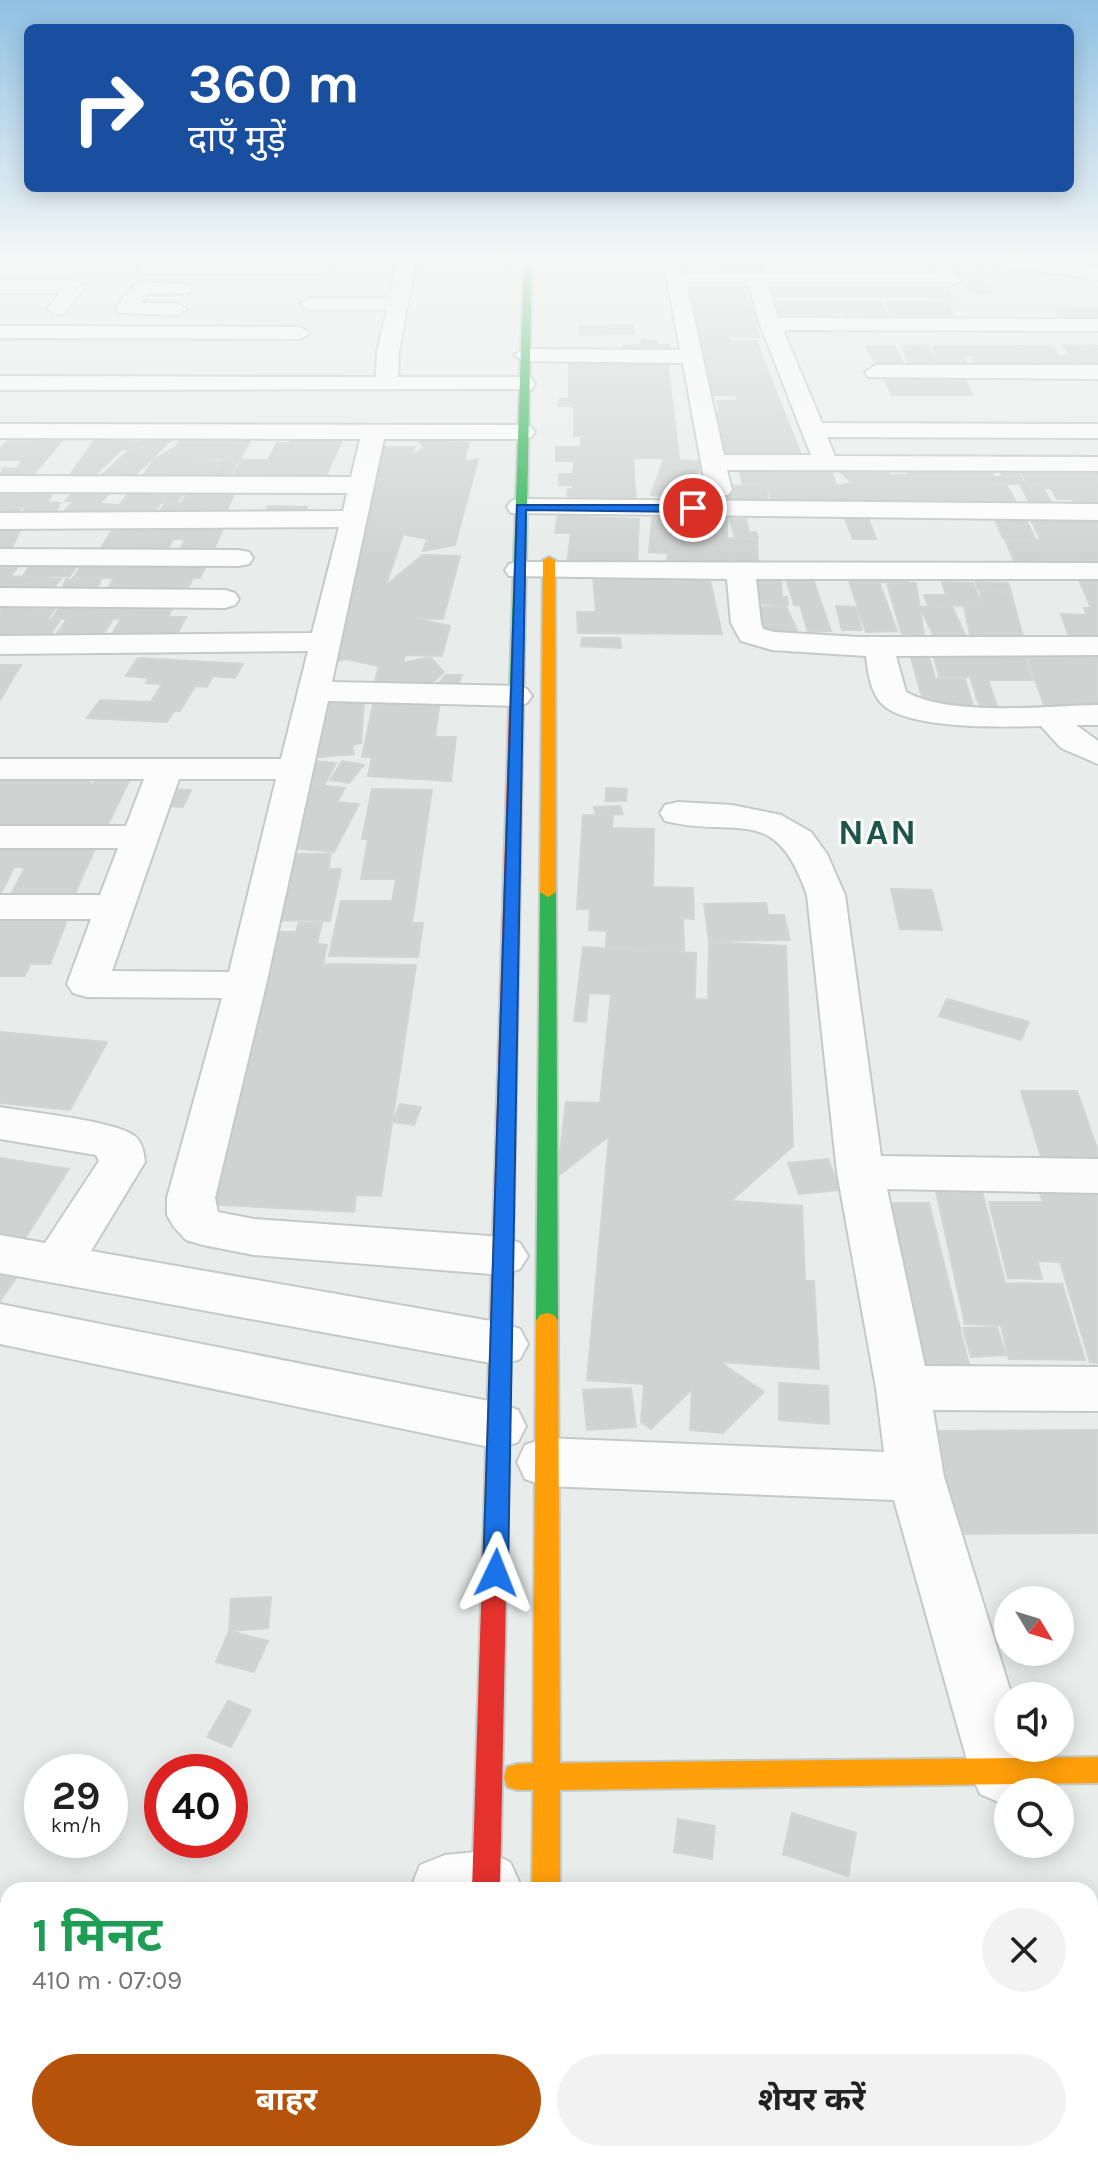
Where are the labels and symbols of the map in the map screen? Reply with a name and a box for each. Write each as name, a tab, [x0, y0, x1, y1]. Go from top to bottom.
pin	[659, 474, 727, 542]
district label: NAN	[838, 811, 918, 853]
position arrow	[454, 1531, 538, 1615]
north arrow	[994, 1586, 1074, 1666]
speed limit sign: 40	[144, 1754, 248, 1858]

